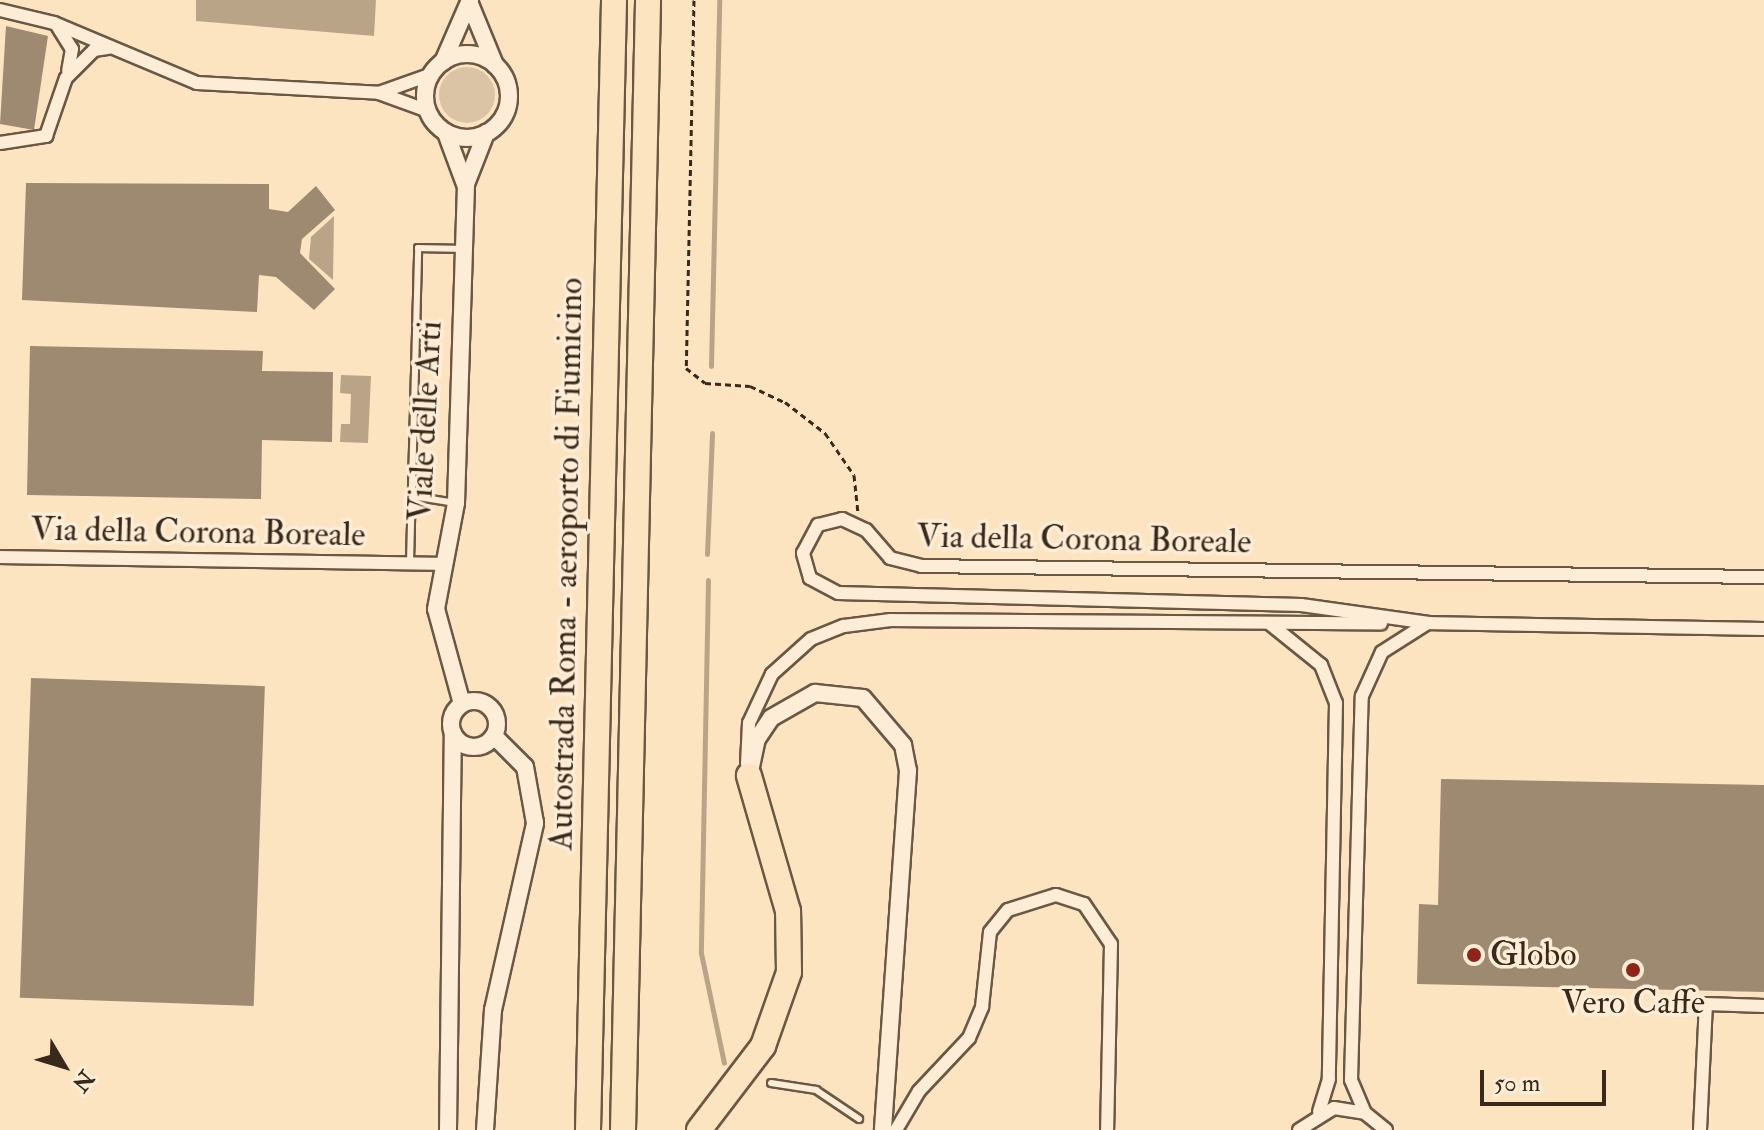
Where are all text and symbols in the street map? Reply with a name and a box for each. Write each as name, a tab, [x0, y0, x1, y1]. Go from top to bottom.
street label: Autostrada Roma - aeroporto di Fiumicino	[541, 277, 591, 851]
street label: Viale delle Arti	[399, 320, 451, 522]
street label: Via della Corona Boreale	[30, 509, 366, 555]
street label: Via della Corona Boreale	[916, 516, 1252, 562]
place label: Globo	[1490, 935, 1577, 975]
marker: Globo	[1465, 946, 1483, 964]
marker: Vero Caffe	[1624, 961, 1642, 979]
place label: Vero Caffe	[1561, 983, 1705, 1023]
north arrow	[24, 1026, 104, 1106]
scale bar	[1484, 1054, 1610, 1104]
text: N	[66, 1064, 100, 1097]
text: 50 m	[1494, 1068, 1540, 1099]

